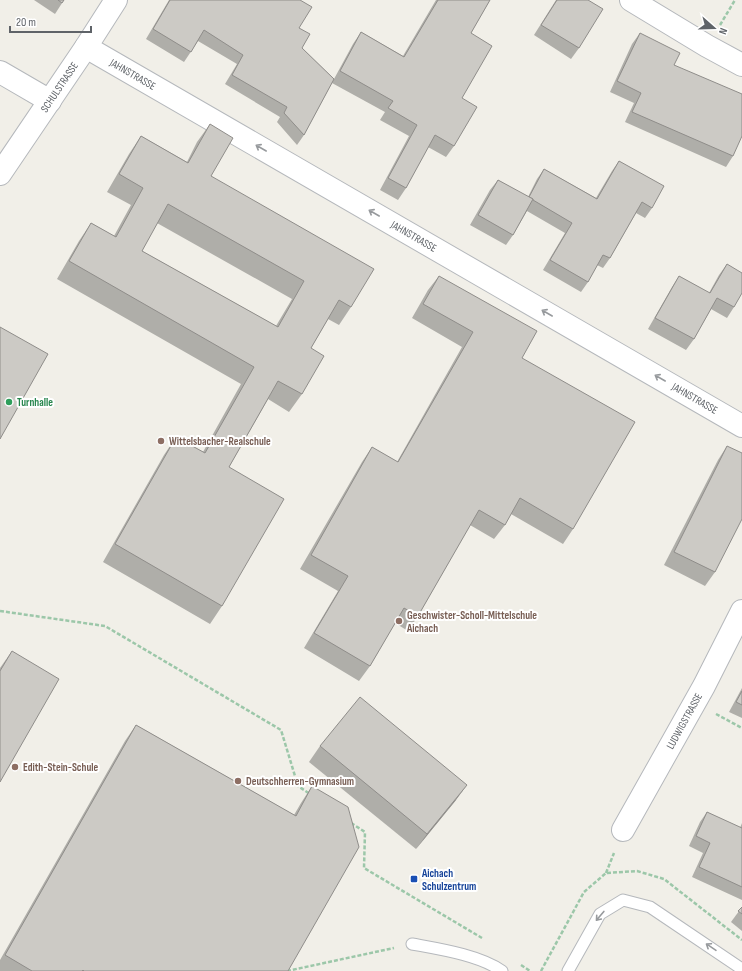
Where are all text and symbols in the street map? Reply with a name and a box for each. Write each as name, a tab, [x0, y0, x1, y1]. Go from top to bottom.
scale bar	[10, 8, 91, 34]
north arrow	[694, 8, 734, 48]
text: 20 m	[16, 15, 36, 30]
text: N	[716, 26, 730, 36]
street label: JAHNSTRASSE	[107, 56, 158, 93]
street label: SCHULSTRASSE	[38, 60, 81, 115]
one-way arrow	[255, 144, 267, 152]
one-way arrow	[368, 208, 380, 216]
street label: JAHNSTRASSE	[388, 218, 439, 255]
one-way arrow	[541, 309, 553, 317]
one-way arrow	[654, 374, 666, 382]
street label: JAHNSTRASSE	[669, 380, 720, 417]
place label: Turnhalle	[17, 396, 53, 409]
marker: Turnhalle	[4, 397, 14, 407]
place label: Wittelsbacher-Realschule	[169, 435, 271, 448]
marker: Wittelsbacher-Realschule	[156, 436, 166, 446]
place label: Geschwister-Scholl-Mittelschule Aichach	[406, 609, 537, 635]
marker: Geschwister-Scholl-Mittelschule Aichach	[394, 616, 404, 626]
street label: LUDWIGSTRASSE	[664, 691, 705, 752]
place label: Edith-Stein-Schule	[23, 761, 98, 774]
marker: Edith-Stein-Schule	[10, 762, 20, 772]
place label: Deutschherren-Gymnasium	[246, 775, 354, 788]
marker: Deutschherren-Gymnasium	[233, 776, 243, 786]
place label: Aichach Schulzentrum	[421, 867, 476, 893]
marker: Aichach Schulzentrum	[409, 874, 419, 884]
one-way arrow	[595, 911, 604, 922]
one-way arrow	[705, 943, 717, 951]

